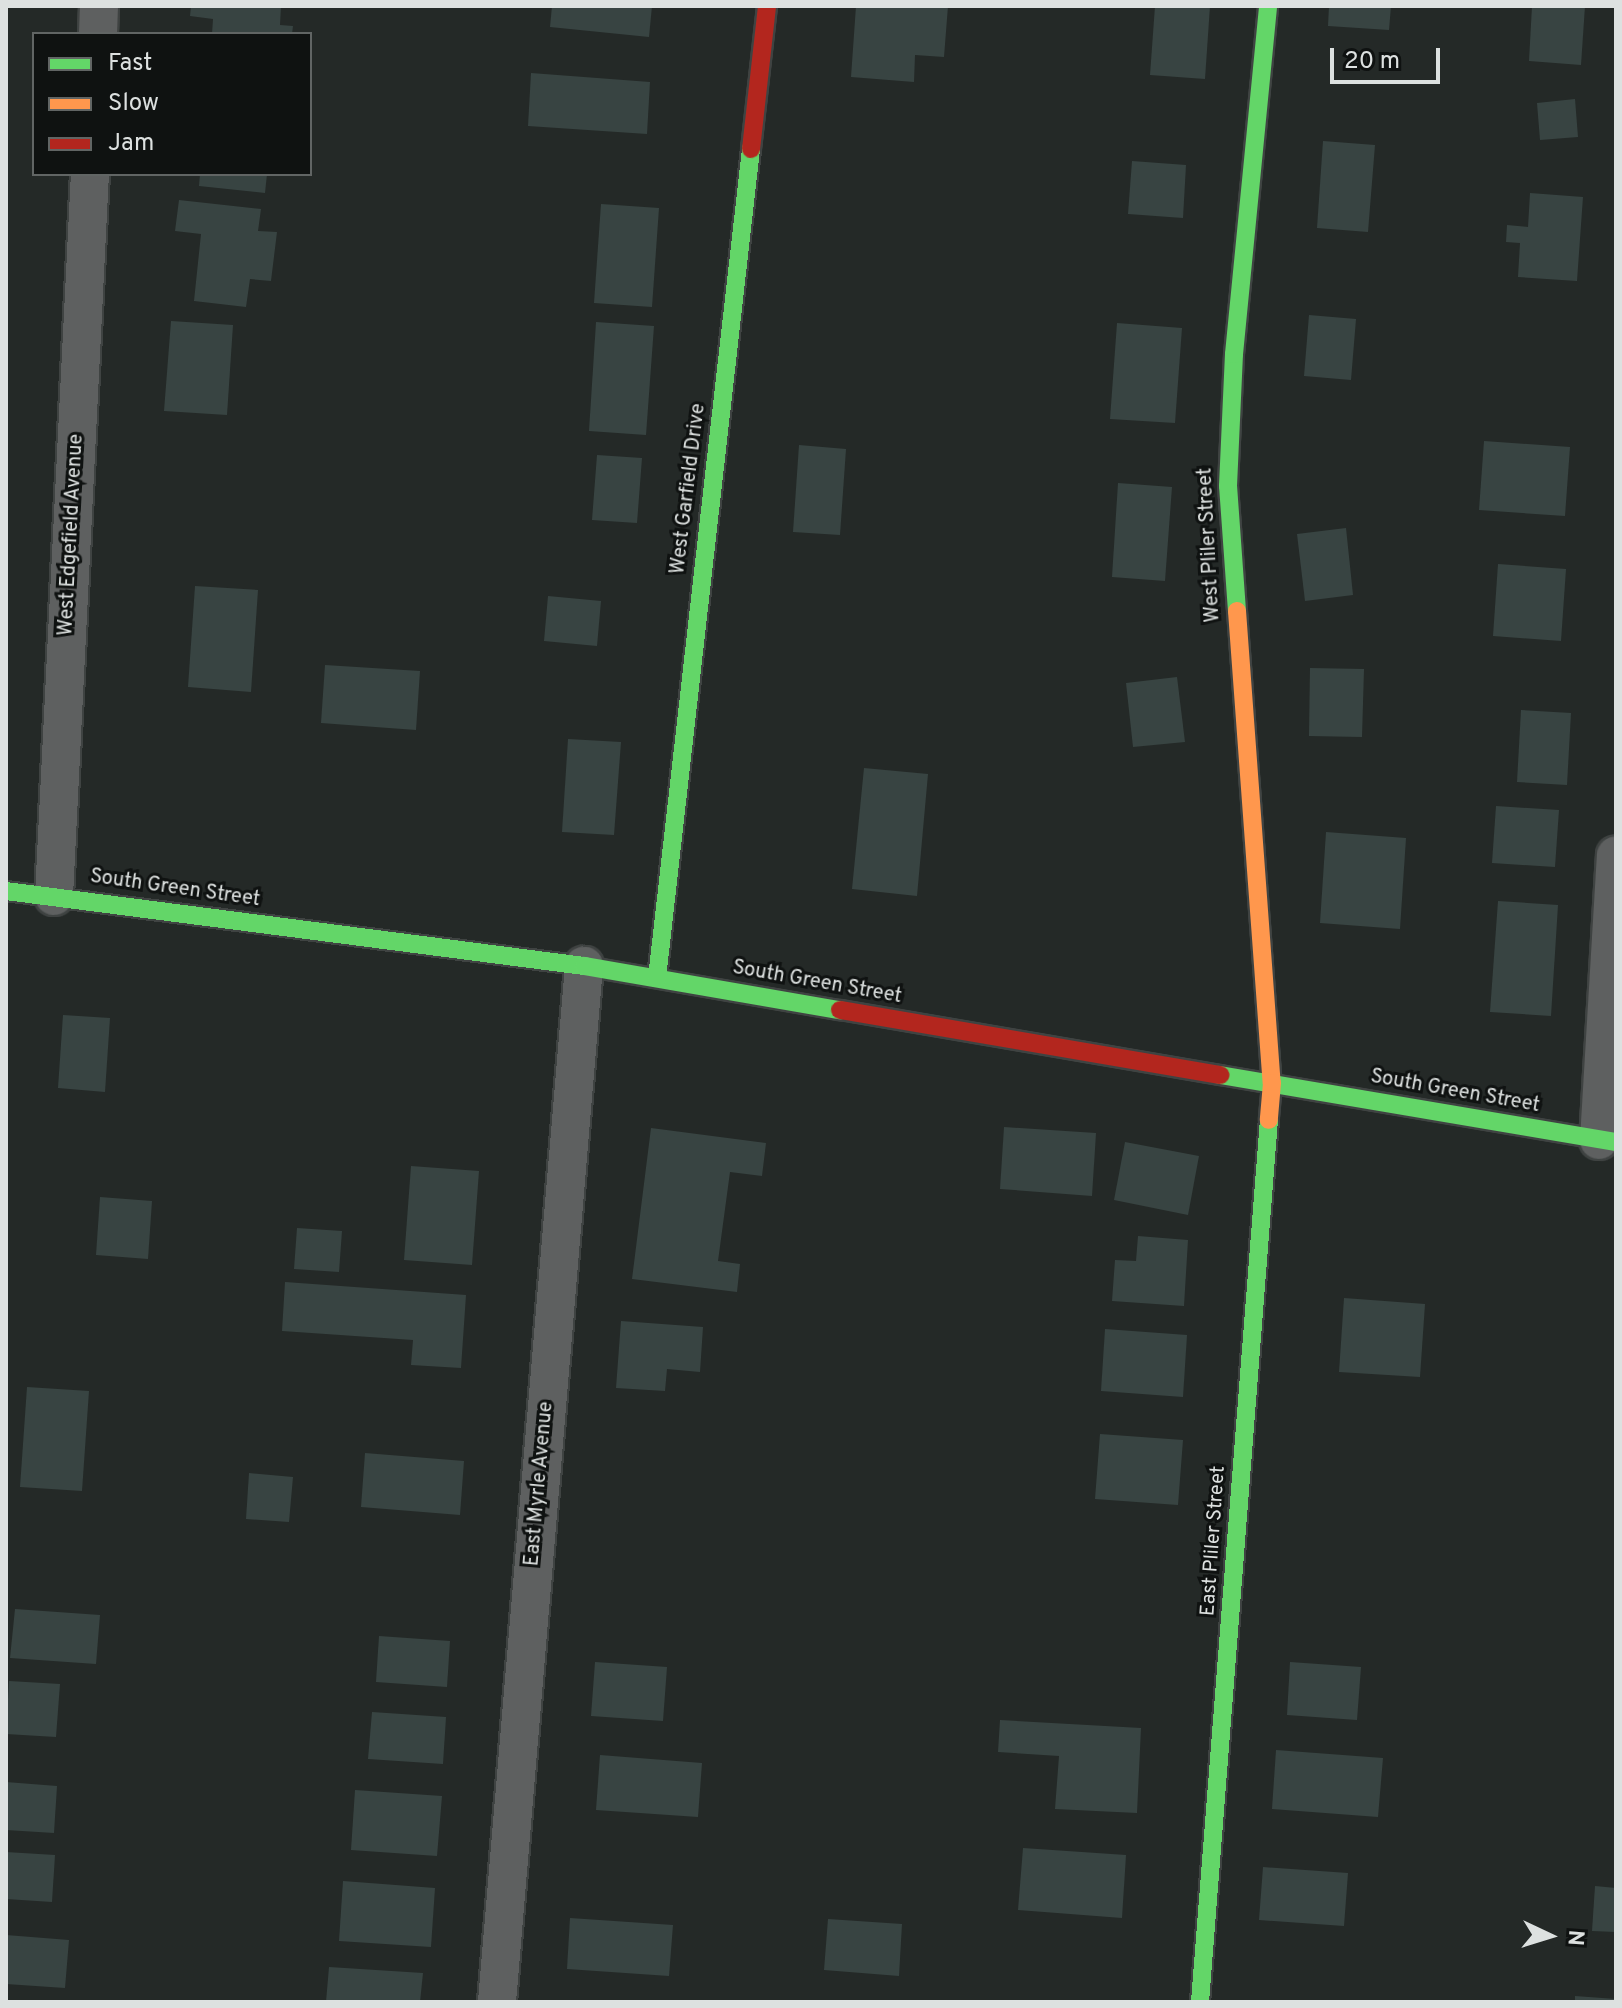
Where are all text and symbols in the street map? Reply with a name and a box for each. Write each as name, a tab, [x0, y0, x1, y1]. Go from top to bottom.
legend	[32, 32, 312, 176]
scale bar	[1334, 32, 1444, 82]
text: 20 m	[1344, 47, 1400, 77]
text: Fast	[108, 49, 152, 79]
text: Slow	[108, 89, 159, 119]
text: Jam	[108, 129, 154, 159]
street label: West Garfield Drive	[667, 402, 711, 576]
street label: West Edgefield Avenue	[55, 433, 89, 637]
street label: West Pliler Street	[1194, 467, 1226, 623]
street label: South Green Street	[89, 865, 261, 913]
street label: South Green Street	[731, 956, 903, 1010]
street label: South Green Street	[1369, 1065, 1541, 1119]
street label: East Myrle Avenue	[521, 1400, 559, 1568]
street label: East Pliler Street	[1197, 1465, 1231, 1617]
north arrow	[1510, 1896, 1590, 1976]
text: N	[1560, 1929, 1588, 1947]

